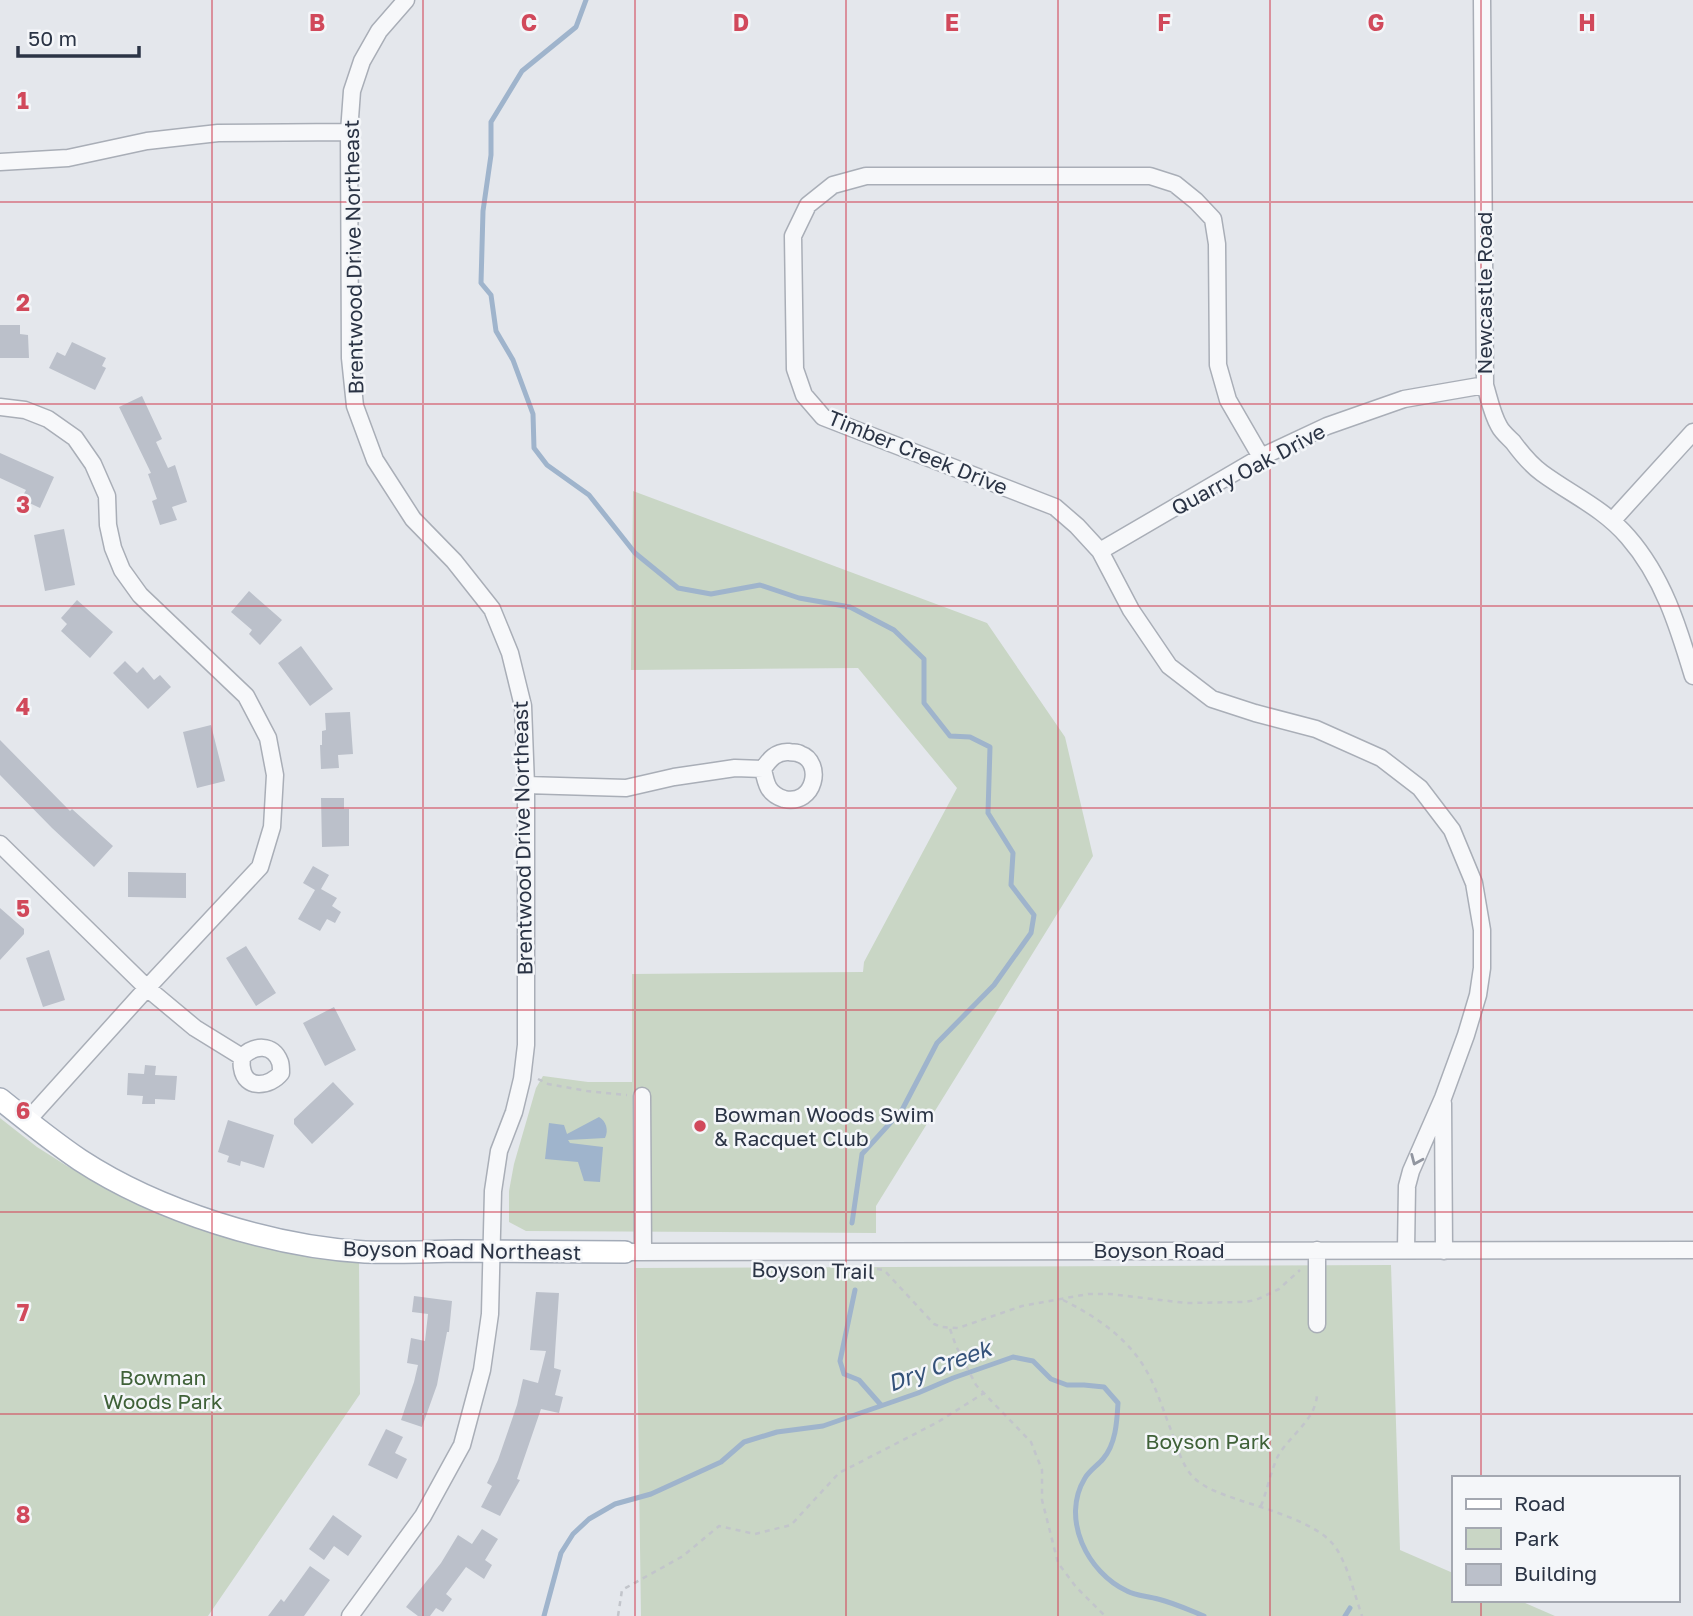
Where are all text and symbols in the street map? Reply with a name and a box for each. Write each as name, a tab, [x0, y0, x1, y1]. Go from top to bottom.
text: B	[309, 8, 325, 36]
text: C	[521, 8, 537, 36]
text: D	[733, 8, 749, 36]
text: E	[945, 8, 959, 36]
text: F	[1157, 8, 1171, 36]
text: G	[1368, 8, 1384, 36]
text: H	[1578, 8, 1596, 36]
scale bar	[18, 14, 138, 58]
text: 50 m	[28, 25, 77, 51]
text: 1	[17, 86, 29, 114]
street label: Brentwood Drive Northeast	[338, 119, 368, 395]
street label: Newcastle Road	[1471, 212, 1497, 374]
text: 2	[16, 288, 30, 316]
street label: Timber Creek Drive	[824, 404, 1012, 500]
street label: Quarry Oak Drive	[1167, 417, 1329, 521]
text: 3	[16, 490, 30, 518]
text: 4	[16, 692, 30, 720]
street label: Brentwood Drive Northeast	[507, 700, 537, 976]
text: 5	[16, 894, 30, 922]
text: 6	[16, 1096, 30, 1124]
place label: Bowman Woods Swim & Racquet Club	[714, 1101, 934, 1151]
marker: Bowman Woods Swim & Racquet Club	[692, 1118, 708, 1134]
one-way arrow	[1410, 1153, 1424, 1165]
street label: Boyson Road Northeast	[342, 1235, 582, 1265]
street label: Boyson Road	[1093, 1237, 1225, 1263]
street label: Boyson Trail	[751, 1256, 875, 1284]
text: 7	[17, 1298, 29, 1326]
water label: Dry Creek	[883, 1333, 997, 1397]
park label: Bowman Woods Park	[103, 1364, 223, 1414]
park label: Boyson Park	[1145, 1428, 1271, 1454]
legend	[1452, 1476, 1679, 1602]
text: Road	[1514, 1490, 1565, 1516]
text: 8	[16, 1500, 30, 1528]
text: Park	[1514, 1525, 1560, 1551]
text: Building	[1514, 1560, 1597, 1586]

